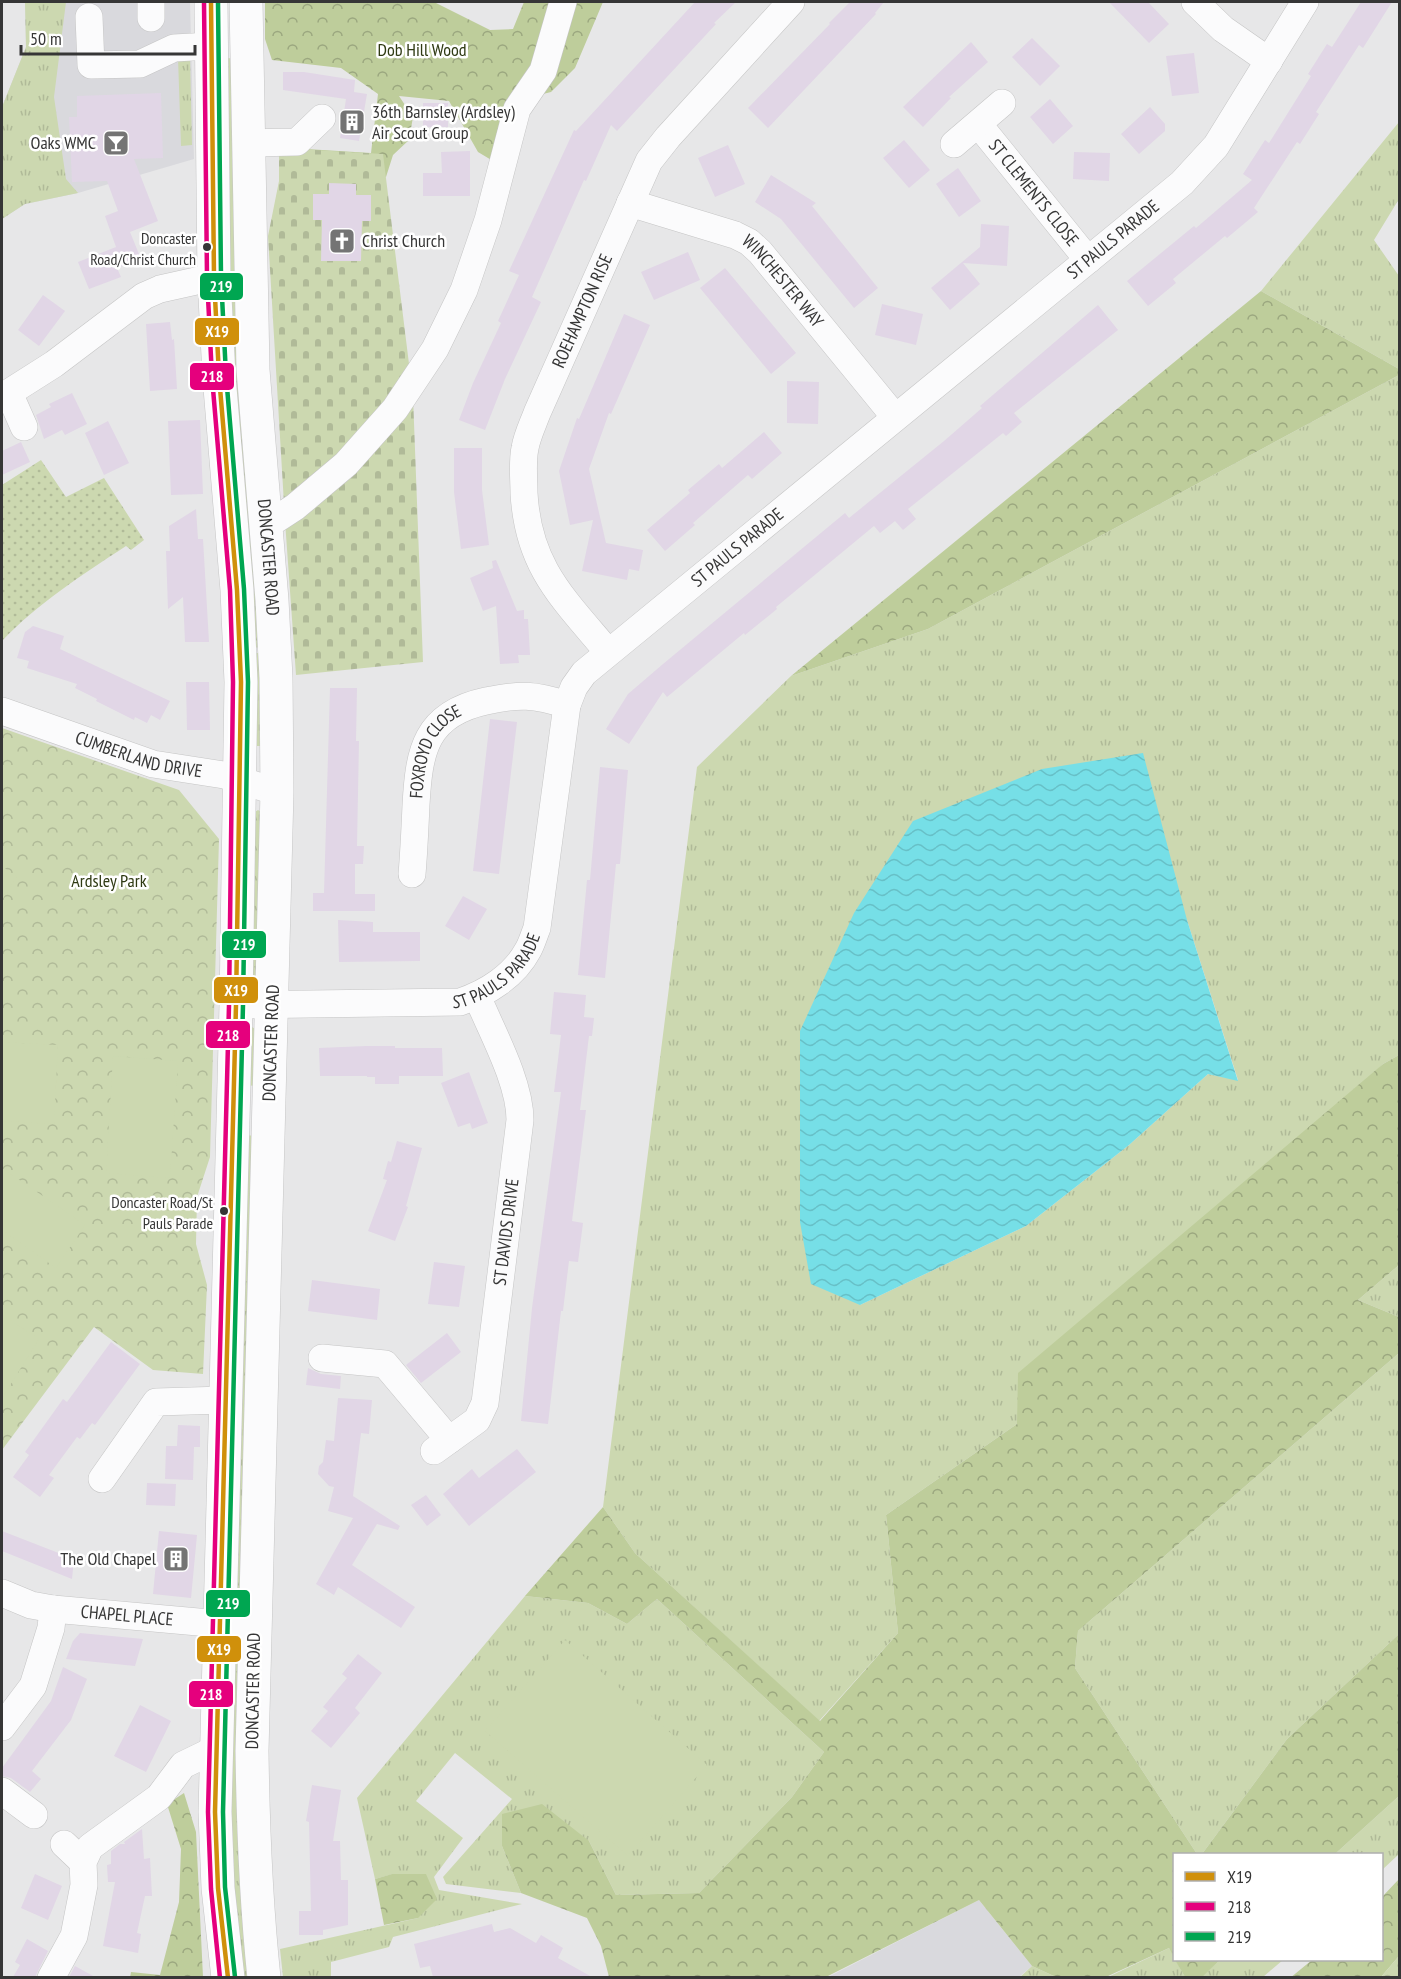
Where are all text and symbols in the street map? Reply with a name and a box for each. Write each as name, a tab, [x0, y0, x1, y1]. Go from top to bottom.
scale bar	[21, 18, 195, 56]
text: 50 m	[30, 27, 62, 50]
park label: Dob Hill Wood	[377, 38, 467, 61]
place label: 36th Barnsley (Ardsley) Air Scout Group	[372, 100, 515, 144]
building icon: 36th Barnsley (Ardsley) Air Scout Group	[337, 107, 367, 137]
bar icon: Oaks WMC	[101, 128, 131, 158]
place label: Oaks WMC	[31, 131, 96, 154]
street label: ST CLEMENTS CLOSE	[984, 134, 1084, 251]
street label: ST PAULS PARADE	[1062, 194, 1164, 284]
church icon: Christ Church	[327, 226, 357, 256]
place label: Doncaster Road/Christ Church	[90, 228, 197, 269]
place label: Christ Church	[362, 229, 445, 252]
street label: WINCHESTER WAY	[737, 229, 829, 332]
marker: Doncaster Road/Christ Church	[201, 241, 213, 253]
street label: ROEHAMPTON RISE	[547, 250, 617, 371]
line badge: 219	[199, 272, 244, 301]
text: 219	[210, 276, 232, 296]
line badge: X19	[194, 317, 240, 346]
text: X19	[205, 321, 229, 341]
line badge: 218	[189, 362, 235, 391]
text: 218	[201, 366, 223, 386]
street label: DONCASTER ROAD	[253, 498, 285, 616]
street label: ST PAULS PARADE	[686, 502, 788, 592]
street label: FOXROYD CLOSE	[404, 699, 465, 799]
street label: CUMBERLAND DRIVE	[72, 726, 204, 782]
park label: Ardsley Park	[71, 869, 147, 892]
line badge: 219	[221, 930, 267, 959]
street label: ST PAULS PARADE	[452, 930, 545, 1013]
text: 219	[233, 934, 255, 954]
line badge: X19	[213, 976, 259, 1004]
text: X19	[224, 980, 248, 1000]
street label: DONCASTER ROAD	[257, 984, 284, 1102]
line badge: 218	[205, 1020, 251, 1049]
text: 218	[217, 1025, 239, 1045]
street label: ST DAVIDS DRIVE	[488, 1177, 524, 1287]
place label: Doncaster Road/St Pauls Parade	[111, 1192, 214, 1233]
marker: Doncaster Road/St Pauls Parade	[218, 1205, 230, 1217]
building icon: The Old Chapel	[161, 1544, 191, 1574]
place label: The Old Chapel	[60, 1547, 157, 1570]
line badge: 219	[205, 1589, 251, 1618]
text: 219	[217, 1593, 239, 1613]
street label: CHAPEL PLACE	[80, 1600, 174, 1631]
street label: DONCASTER ROAD	[240, 1632, 265, 1750]
line badge: X19	[196, 1635, 242, 1663]
text: X19	[207, 1639, 231, 1659]
line badge: 218	[188, 1680, 234, 1708]
text: 218	[200, 1684, 222, 1704]
legend	[1173, 1853, 1383, 1961]
text: X19	[1227, 1865, 1252, 1888]
text: 218	[1227, 1895, 1251, 1918]
text: 219	[1227, 1925, 1251, 1948]

